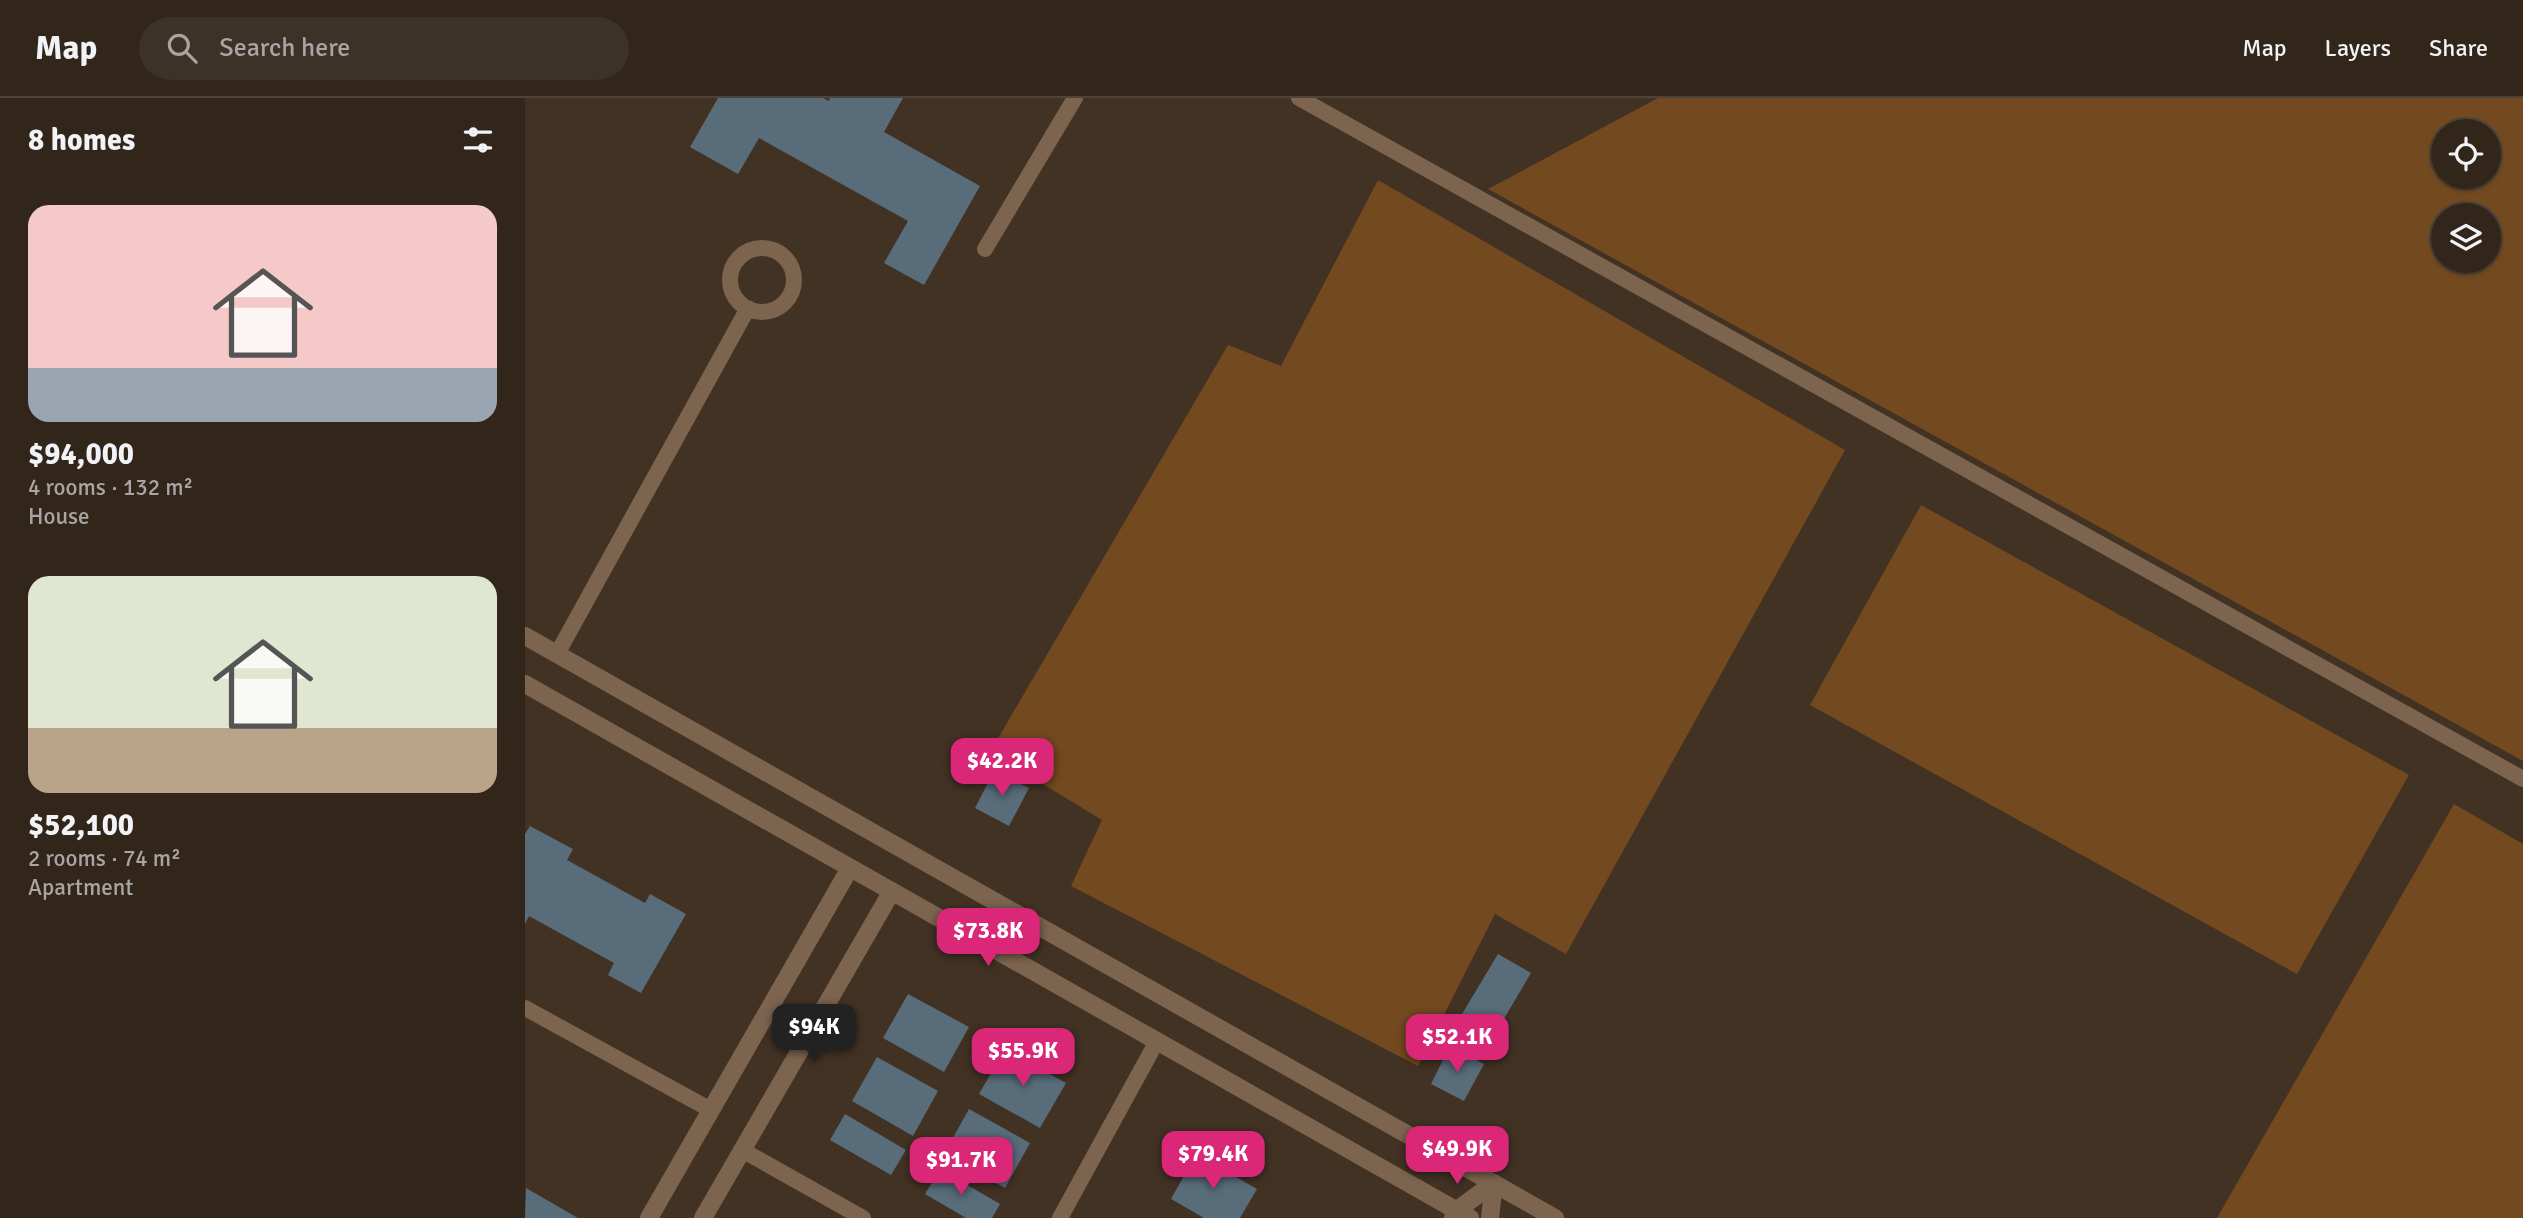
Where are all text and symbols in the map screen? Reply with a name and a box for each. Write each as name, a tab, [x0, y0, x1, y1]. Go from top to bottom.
search box	[139, 17, 629, 80]
text: Map	[35, 28, 97, 69]
icon: search	[163, 29, 201, 67]
text: Search here	[219, 32, 350, 64]
text: Map	[2242, 33, 2287, 63]
text: Layers	[2325, 33, 2391, 63]
text: Share	[2429, 33, 2488, 63]
map controls	[2431, 119, 2501, 273]
button: locate	[2431, 119, 2501, 189]
icon: filters	[459, 121, 497, 159]
text: 8 homes	[28, 122, 135, 159]
button: layers	[2431, 203, 2501, 273]
icon: home	[200, 250, 326, 376]
text: $94,000	[28, 436, 134, 473]
text: 4 rooms · 132 m²	[28, 473, 193, 502]
text: House	[28, 502, 90, 531]
icon: home	[200, 621, 326, 747]
pin: $42.2K	[945, 738, 1059, 798]
text: $42.2K	[967, 746, 1037, 775]
text: $52,100	[28, 807, 134, 844]
text: 2 rooms · 74 m²	[28, 844, 181, 873]
text: Apartment	[28, 873, 133, 902]
pin: $73.8K	[931, 908, 1045, 968]
text: $73.8K	[953, 916, 1023, 945]
pin: $94K	[773, 1004, 855, 1064]
text: $94K	[788, 1012, 840, 1041]
pin: $52.1K	[1400, 1014, 1514, 1074]
text: $52.1K	[1422, 1022, 1492, 1051]
pin: $55.9K	[966, 1028, 1080, 1088]
text: $55.9K	[988, 1036, 1058, 1065]
pin: $49.9K	[1400, 1126, 1514, 1186]
pin: $79.4K	[1156, 1132, 1270, 1191]
text: $49.9K	[1422, 1134, 1492, 1163]
pin: $91.7K	[904, 1138, 1018, 1197]
text: $79.4K	[1178, 1139, 1248, 1168]
text: $91.7K	[926, 1145, 996, 1174]

